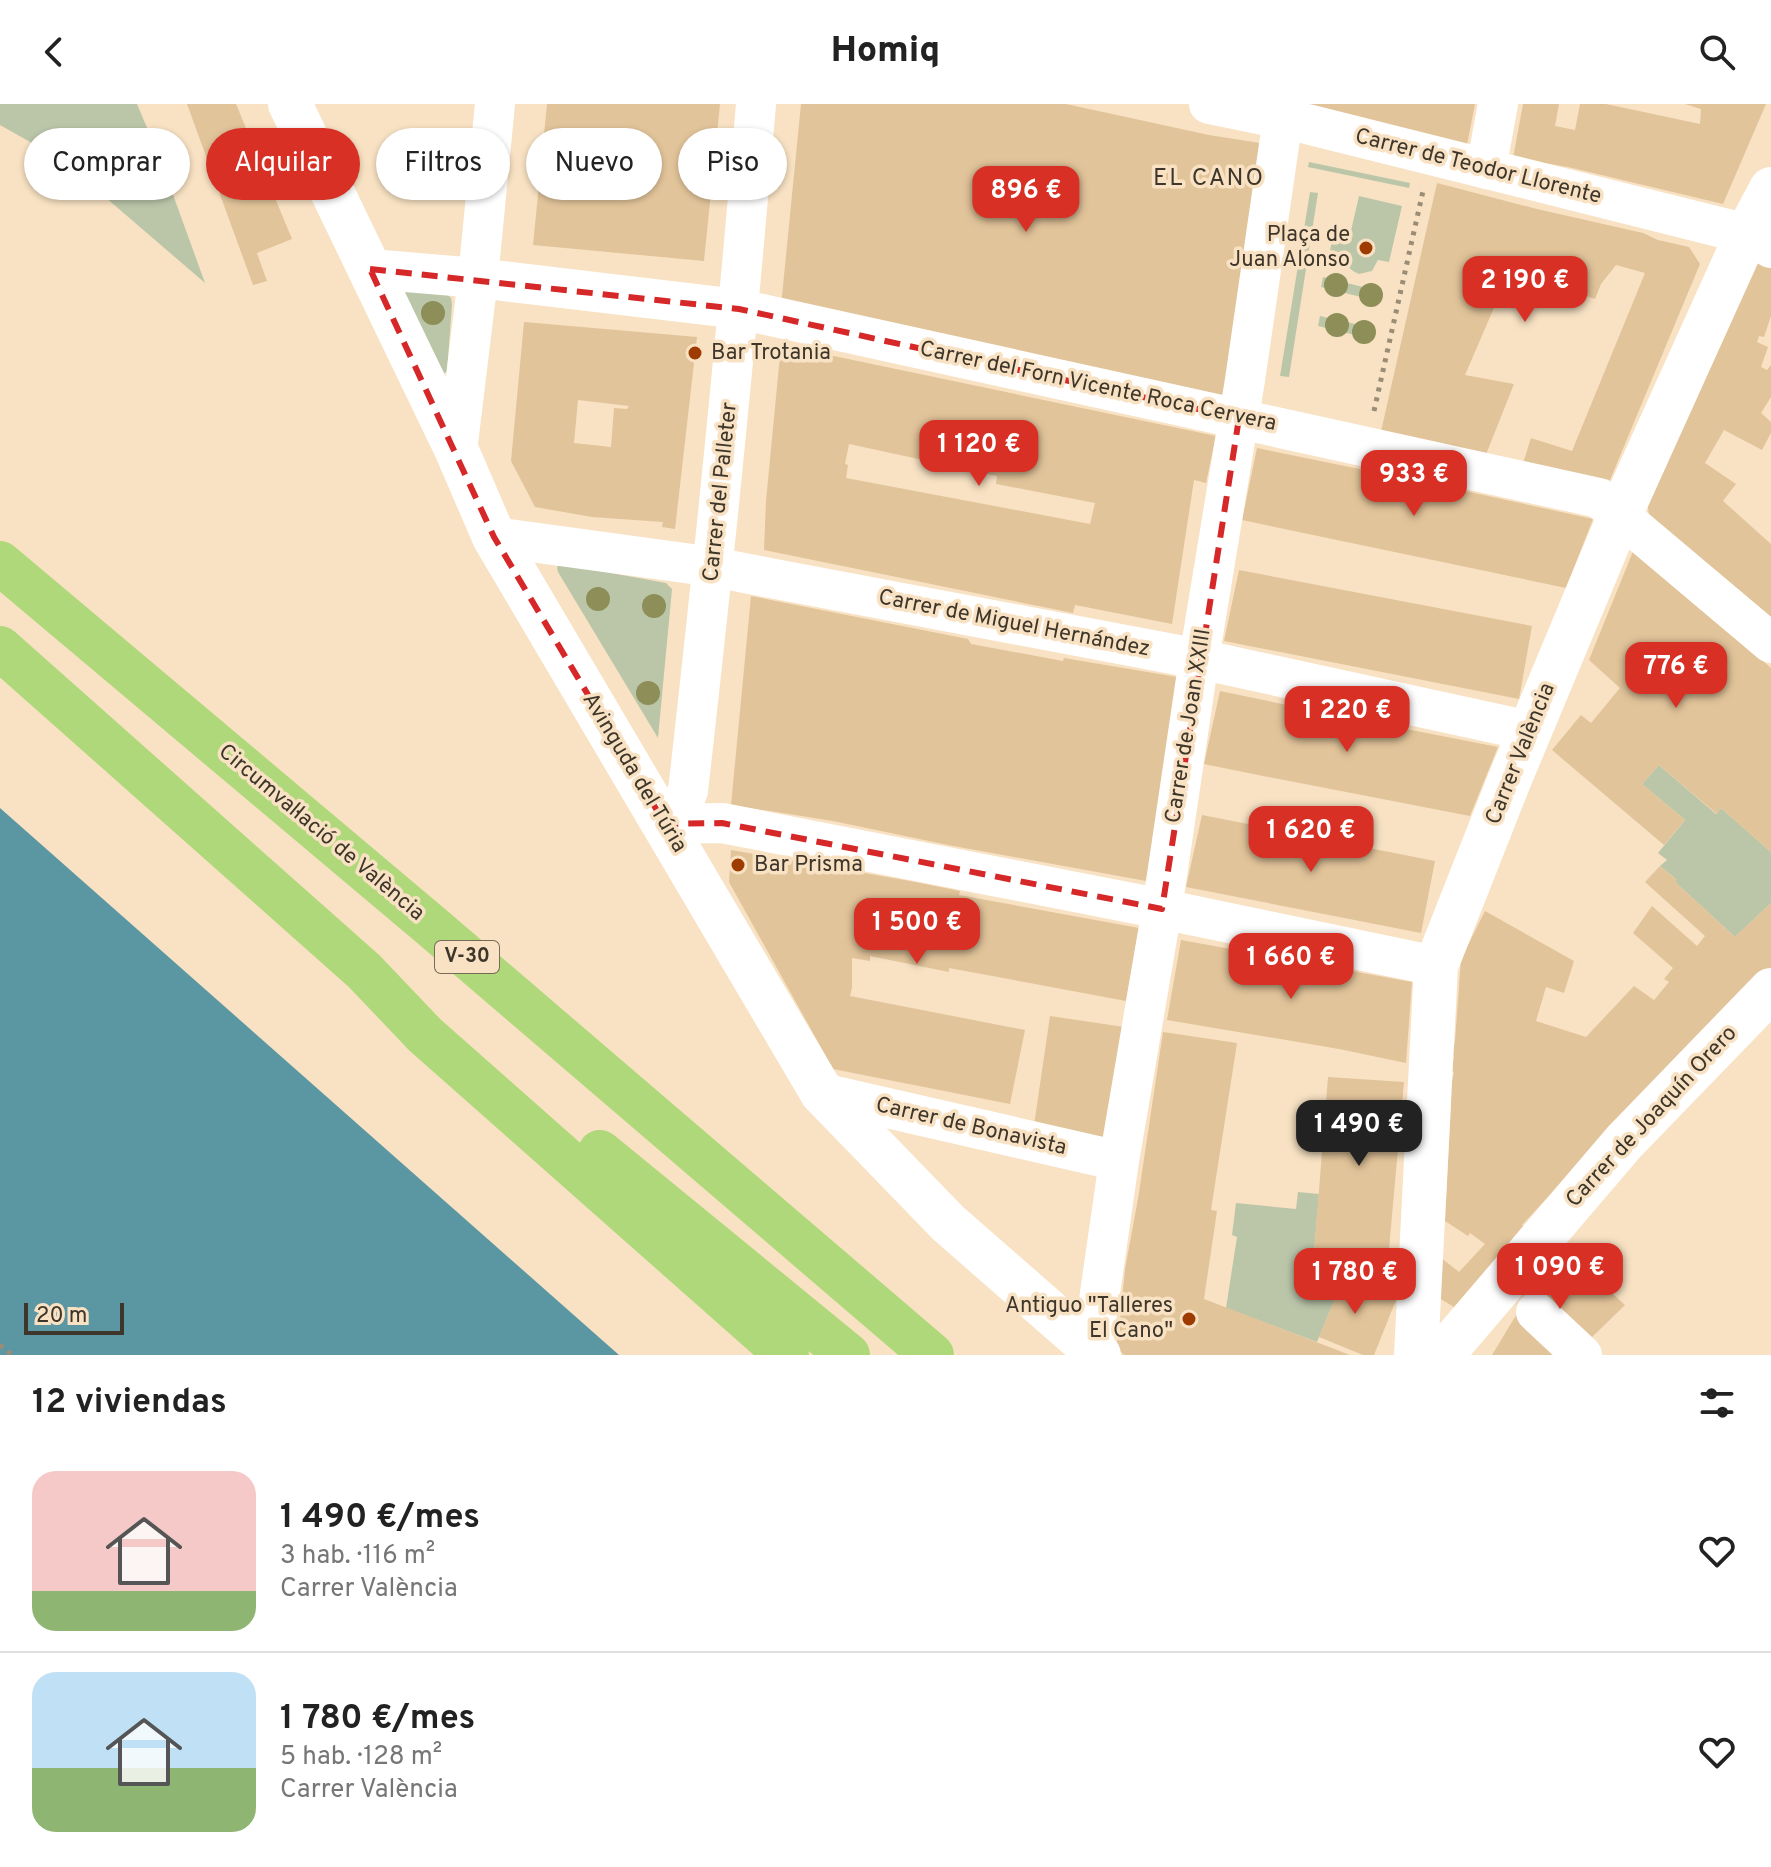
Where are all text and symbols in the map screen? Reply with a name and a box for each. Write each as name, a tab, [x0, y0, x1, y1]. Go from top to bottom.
text: Homiq	[831, 29, 940, 75]
icon: back	[32, 30, 76, 74]
icon: search	[1695, 30, 1739, 74]
street label: Carrer de Teodor Llorente	[1352, 123, 1604, 211]
chip: Comprar	[24, 128, 190, 200]
chip: Alquilar	[206, 128, 360, 200]
chip: Filtros	[376, 128, 510, 200]
chip: Nuevo	[526, 128, 662, 200]
chip: Piso	[678, 128, 787, 200]
district label: EL CANO	[1153, 164, 1265, 194]
pin: 896 €	[970, 166, 1082, 234]
text: 896 €	[990, 175, 1062, 208]
place label: Plaça de Juan Alonso	[1229, 222, 1350, 274]
marker: Plaça de Juan Alonso	[1357, 239, 1375, 257]
pin: 2 190 €	[1451, 256, 1599, 324]
text: 2 190 €	[1481, 265, 1569, 298]
street label: Carrer del Forn Vicente Roca Cervera	[917, 336, 1279, 438]
place label: Bar Trotania	[711, 340, 831, 367]
marker: Bar Trotania	[686, 344, 704, 362]
street label: Carrer del Palleter	[698, 400, 744, 583]
pin: 1 120 €	[905, 420, 1053, 488]
text: 1 120 €	[937, 429, 1021, 462]
pin: 933 €	[1358, 450, 1470, 518]
text: 933 €	[1379, 459, 1449, 492]
street label: Carrer de Miguel Hernández	[876, 584, 1152, 664]
street label: Carrer de Joan XXIII	[1160, 627, 1218, 825]
pin: 776 €	[1620, 642, 1732, 710]
text: 776 €	[1643, 651, 1709, 684]
street label: Carrer València	[1480, 679, 1562, 829]
pin: 1 220 €	[1273, 686, 1421, 754]
street label: Avinguda del Túria	[576, 688, 692, 858]
text: 1 220 €	[1303, 695, 1391, 728]
street label: Circumval·lació de València	[212, 739, 430, 927]
pin: 1 620 €	[1237, 806, 1385, 874]
text: 1 620 €	[1267, 815, 1355, 848]
place label: Bar Prisma	[754, 852, 863, 879]
marker: Bar Prisma	[729, 856, 747, 874]
pin: 1 500 €	[843, 898, 991, 966]
text: 1 500 €	[872, 907, 962, 940]
pin: 1 660 €	[1217, 933, 1365, 1001]
road number: V-30	[435, 941, 499, 973]
text: 1 660 €	[1247, 942, 1335, 975]
street label: Carrer de Joaquín Orero	[1561, 1021, 1743, 1213]
street label: Carrer de Bonavista	[873, 1092, 1069, 1162]
pin: 1 490 €	[1285, 1100, 1433, 1168]
text: 1 490 €	[1314, 1109, 1404, 1142]
pin: 1 090 €	[1486, 1243, 1634, 1311]
pin: 1 780 €	[1281, 1248, 1429, 1316]
text: 1 090 €	[1515, 1252, 1605, 1285]
text: 1 780 €	[1312, 1257, 1398, 1290]
place label: Antiguo "Talleres El Cano"	[1005, 1293, 1173, 1345]
scale bar	[24, 1299, 124, 1335]
text: 20 m	[36, 1303, 87, 1330]
marker: Antiguo "Talleres El Cano"	[1180, 1310, 1198, 1328]
icon: filters	[1695, 1381, 1739, 1425]
text: 12 viviendas	[32, 1382, 227, 1425]
text: 1 490 €/mes	[280, 1497, 480, 1540]
icon: home	[96, 1503, 192, 1599]
icon: heart	[1695, 1529, 1739, 1573]
text: 3 hab. · 116 m²	[280, 1540, 435, 1573]
text: Carrer València	[280, 1573, 458, 1606]
text: 1 780 €/mes	[280, 1698, 475, 1741]
icon: home	[96, 1704, 192, 1800]
icon: heart	[1695, 1730, 1739, 1774]
text: 5 hab. · 128 m²	[280, 1741, 442, 1774]
text: Carrer València	[280, 1774, 458, 1807]

